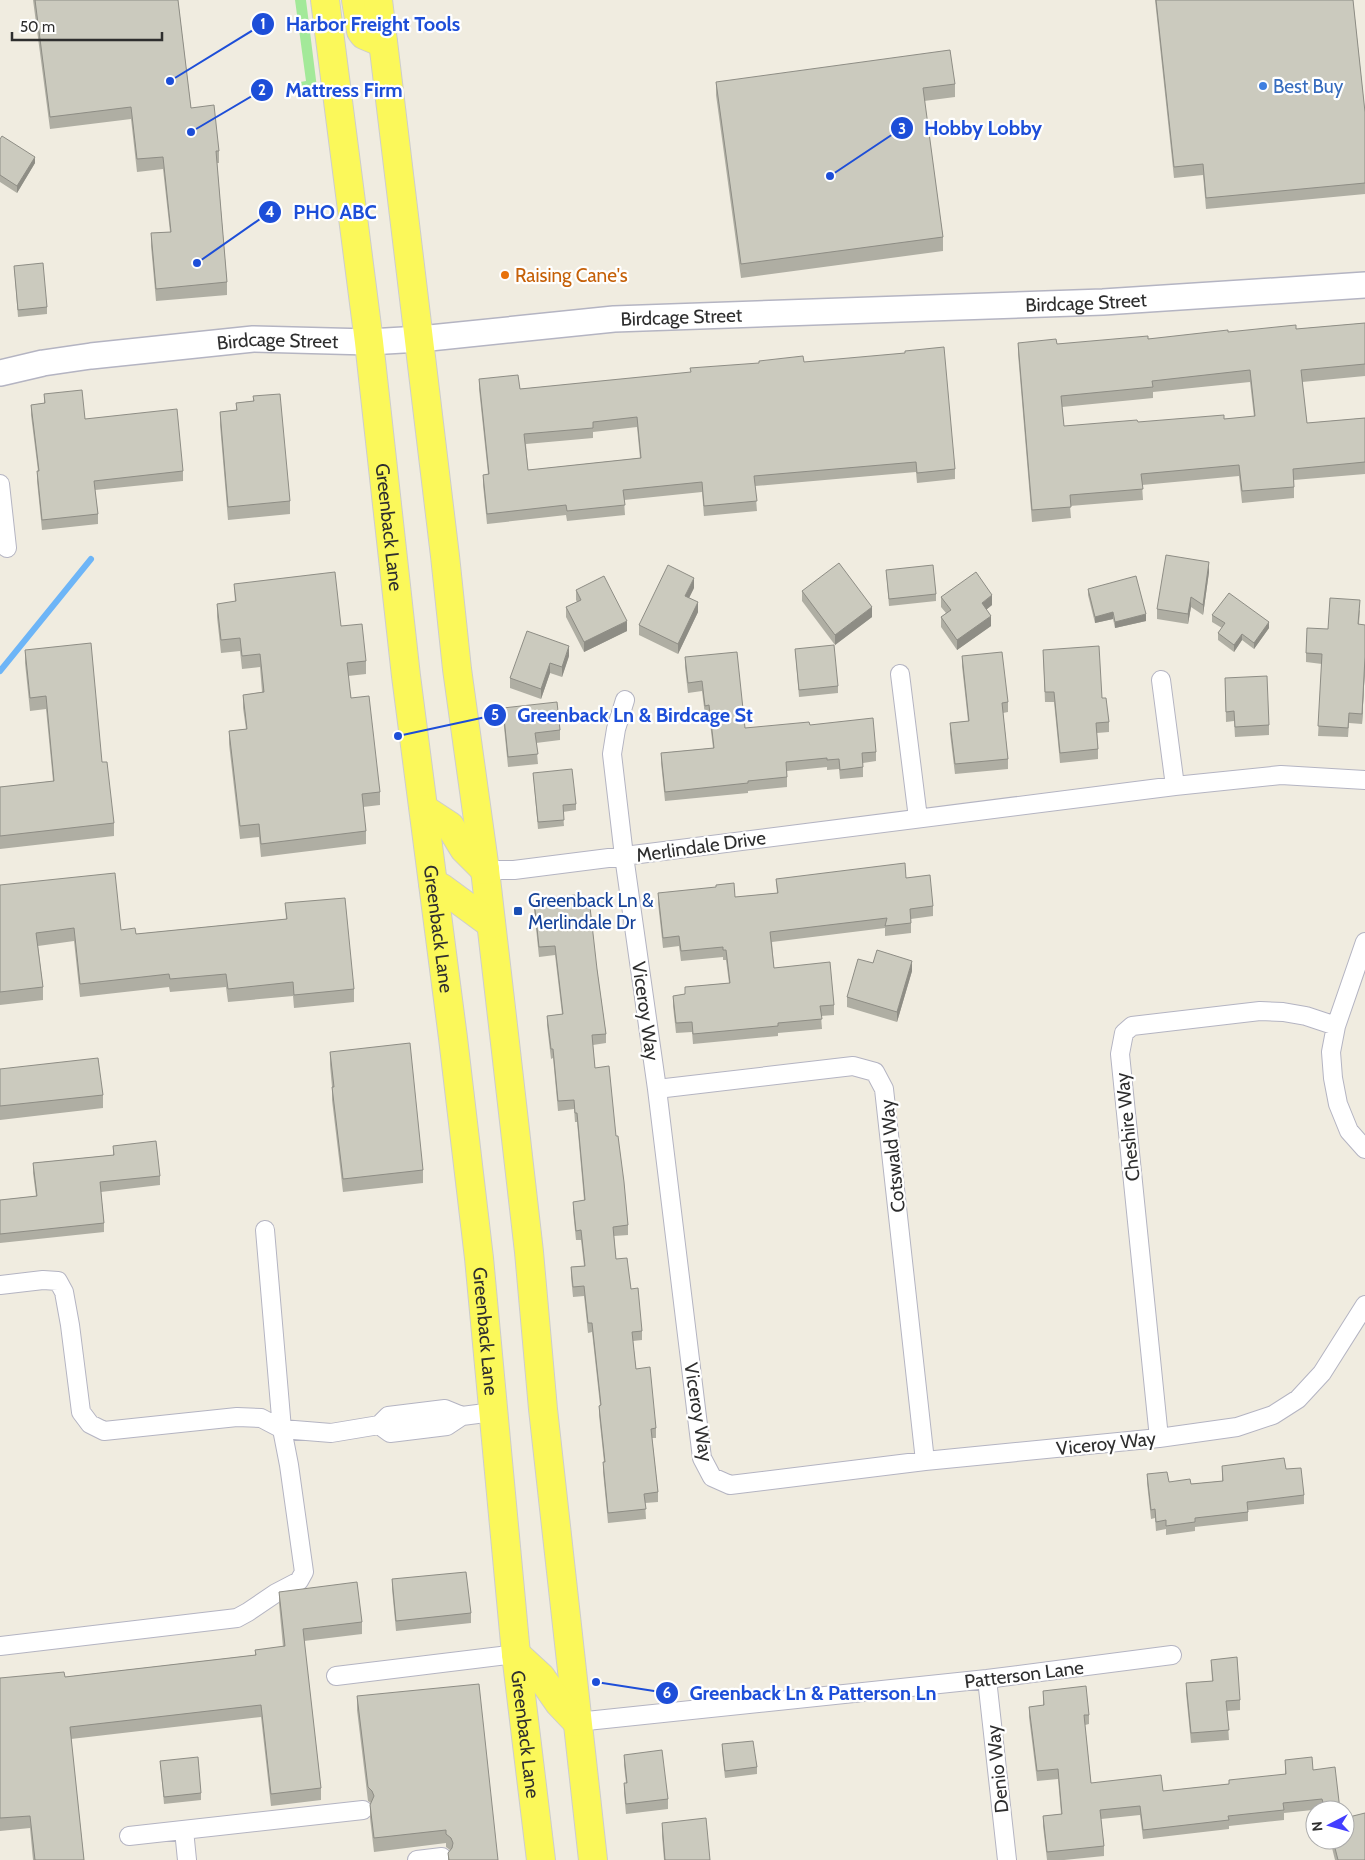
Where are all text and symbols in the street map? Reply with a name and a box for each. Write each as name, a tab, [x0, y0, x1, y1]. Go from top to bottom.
callout: Harbor Freight Tools	[251, 7, 470, 42]
scale bar	[12, 10, 162, 42]
text: Harbor Freight Tools	[286, 12, 460, 36]
text: 1	[260, 15, 266, 33]
text: 50 m	[20, 18, 55, 36]
callout: Mattress Firm	[250, 72, 412, 107]
place label: Best Buy	[1273, 75, 1344, 98]
text: Mattress Firm	[285, 78, 403, 102]
marker: Best Buy	[1257, 80, 1269, 92]
text: 2	[258, 81, 266, 99]
callout: Hobby Lobby	[889, 111, 1052, 146]
text: Hobby Lobby	[924, 116, 1042, 140]
text: 3	[898, 120, 906, 138]
callout: PHO ABC	[258, 194, 386, 229]
text: PHO ABC	[293, 200, 377, 224]
text: 4	[265, 203, 275, 221]
place label: Raising Cane's	[515, 264, 628, 287]
marker: Raising Cane's	[499, 269, 511, 281]
street label: Birdcage Street	[1025, 288, 1148, 317]
street label: Birdcage Street	[620, 304, 743, 331]
street label: Birdcage Street	[216, 328, 339, 355]
street label: Greenback Lane	[370, 462, 408, 593]
callout: Greenback Ln & Birdcage St	[483, 697, 763, 732]
text: Greenback Ln & Birdcage St	[517, 703, 753, 727]
text: 5	[491, 706, 499, 724]
street label: Merlindale Drive	[635, 826, 768, 867]
street label: Greenback Lane	[419, 864, 458, 995]
place label: Greenback Ln & Merlindale Dr	[528, 889, 654, 934]
marker: Greenback Ln & Merlindale Dr	[512, 905, 524, 917]
street label: Viceroy Way	[627, 960, 664, 1063]
street label: Cheshire Way	[1110, 1071, 1145, 1182]
street label: Cotswald Way	[875, 1098, 910, 1214]
street label: Greenback Lane	[468, 1266, 503, 1397]
street label: Viceroy Way	[679, 1361, 718, 1464]
street label: Viceroy Way	[1055, 1427, 1157, 1460]
street label: Patterson Lane	[963, 1656, 1085, 1693]
street label: Greenback Lane	[506, 1669, 544, 1800]
callout: Greenback Ln & Patterson Ln	[655, 1675, 947, 1710]
text: Greenback Ln & Patterson Ln	[689, 1681, 937, 1705]
text: 6	[663, 1684, 671, 1702]
street label: Denio Way	[981, 1723, 1014, 1814]
north arrow	[1305, 1800, 1355, 1850]
text: N	[1308, 1820, 1327, 1832]

